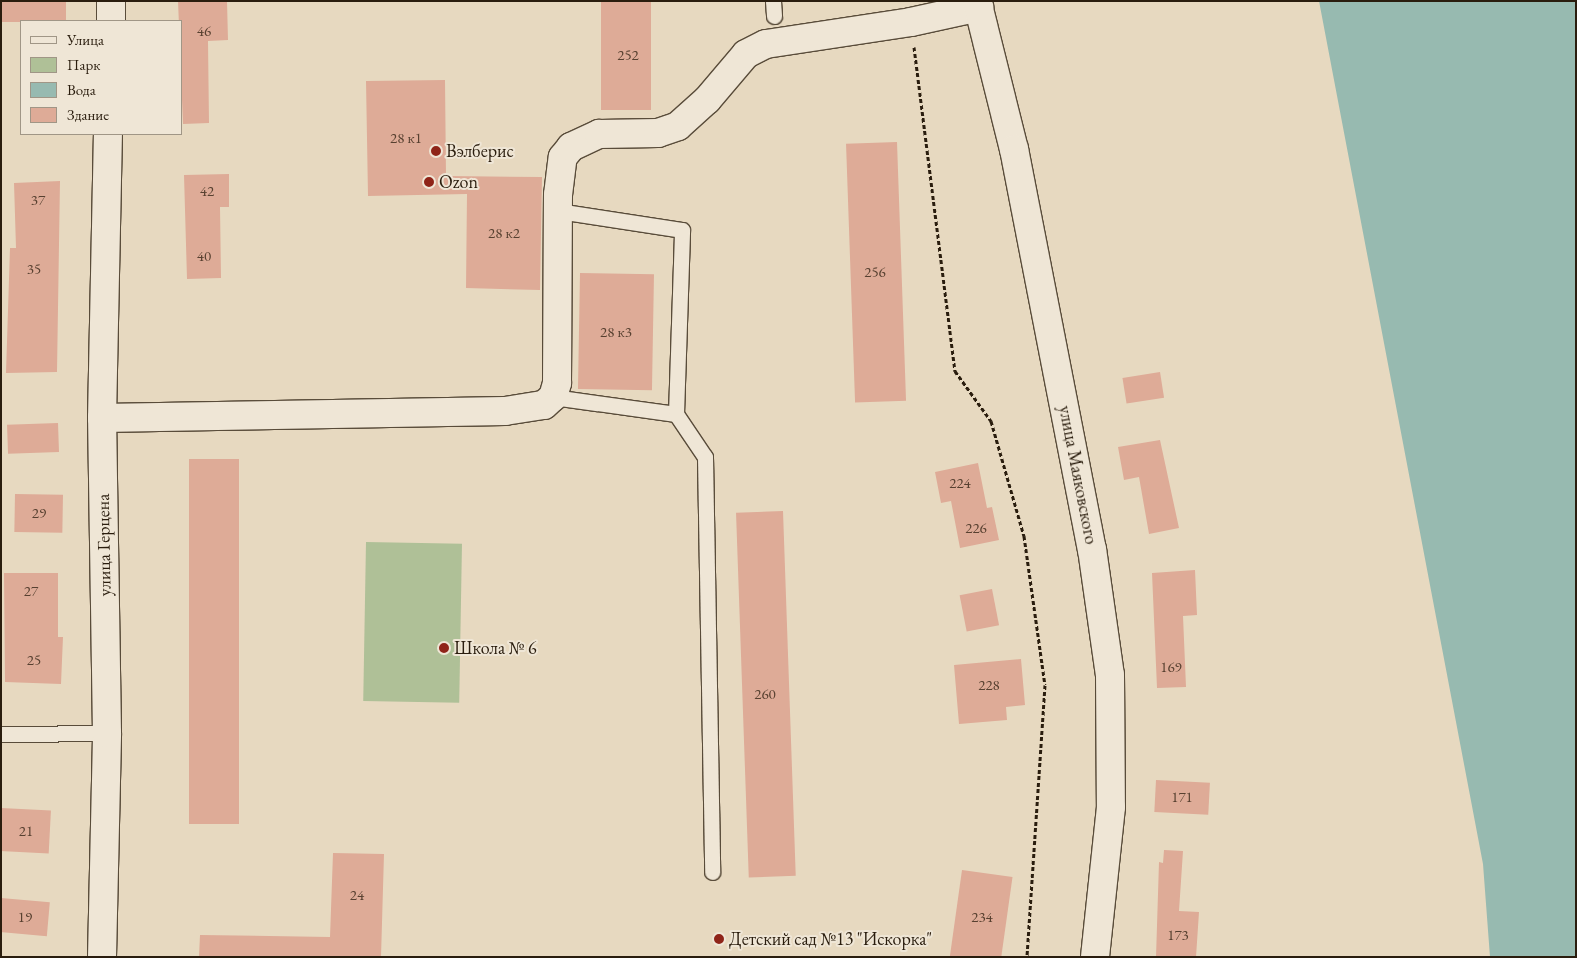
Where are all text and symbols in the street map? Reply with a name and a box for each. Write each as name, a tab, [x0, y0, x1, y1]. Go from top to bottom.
legend	[20, 20, 182, 135]
house number: 46	[197, 22, 211, 40]
text: Улица	[67, 30, 104, 49]
house number: 252	[617, 46, 639, 64]
text: Парк	[67, 55, 100, 74]
text: Вода	[67, 80, 96, 99]
text: Здание	[67, 105, 109, 124]
house number: 28 к1	[390, 129, 422, 147]
place label: Вэлберис	[446, 140, 514, 162]
marker: Вэлберис	[430, 145, 442, 157]
place label: Ozon	[439, 171, 478, 193]
marker: Ozon	[423, 176, 435, 188]
house number: 42	[200, 182, 214, 200]
house number: 37	[31, 191, 45, 209]
house number: 28 к2	[488, 224, 520, 242]
house number: 40	[197, 247, 211, 265]
house number: 35	[27, 260, 41, 278]
house number: 256	[864, 263, 886, 281]
house number: 28 к3	[600, 323, 632, 341]
street label: улица Маяковского	[1054, 404, 1102, 546]
house number: 224	[949, 474, 971, 492]
street label: улица Герцена	[92, 494, 116, 596]
house number: 29	[32, 504, 46, 522]
house number: 226	[965, 519, 987, 537]
house number: 27	[24, 582, 38, 600]
place label: Школа № 6	[454, 637, 537, 659]
marker: Школа № 6	[438, 642, 450, 654]
house number: 25	[27, 651, 41, 669]
house number: 169	[1160, 658, 1182, 676]
house number: 228	[978, 676, 1000, 694]
house number: 260	[754, 685, 776, 703]
house number: 171	[1171, 788, 1193, 806]
house number: 21	[19, 822, 33, 840]
house number: 24	[350, 886, 364, 904]
house number: 19	[18, 908, 32, 926]
house number: 234	[971, 908, 993, 926]
house number: 173	[1167, 926, 1189, 944]
place label: Детский сад №13 "Искорка"	[729, 928, 932, 950]
marker: Детский сад №13 "Искорка"	[713, 933, 725, 945]

